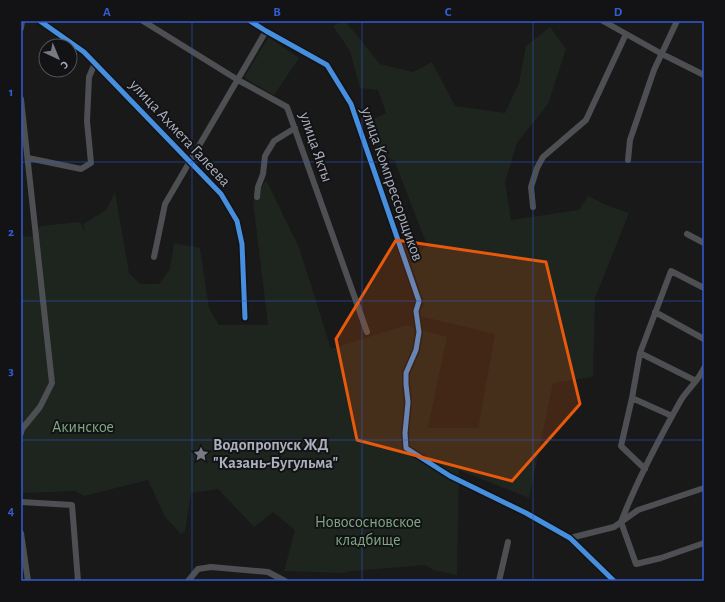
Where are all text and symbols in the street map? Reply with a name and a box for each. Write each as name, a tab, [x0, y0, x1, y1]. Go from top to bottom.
text: A	[103, 6, 111, 19]
text: B	[273, 6, 281, 19]
text: C	[445, 6, 452, 19]
text: D	[614, 6, 623, 19]
north arrow	[38, 38, 78, 78]
text: С	[59, 59, 71, 71]
street label: улица Ахмета Галеева	[125, 76, 234, 190]
text: 1	[9, 86, 13, 99]
street label: улица Компрессорщиков	[357, 104, 426, 263]
street label: улица Якты	[295, 109, 335, 184]
text: 2	[8, 226, 14, 239]
text: 3	[8, 365, 14, 378]
park label: Акинское	[52, 419, 114, 435]
place label: Водопропуск ЖД "Казань-Бугульма"	[213, 437, 338, 472]
place icon: Водопропуск ЖД "Казань-Бугульма"	[192, 445, 210, 463]
text: 4	[8, 505, 15, 518]
park label: Новососновское кладбище	[315, 514, 421, 548]

